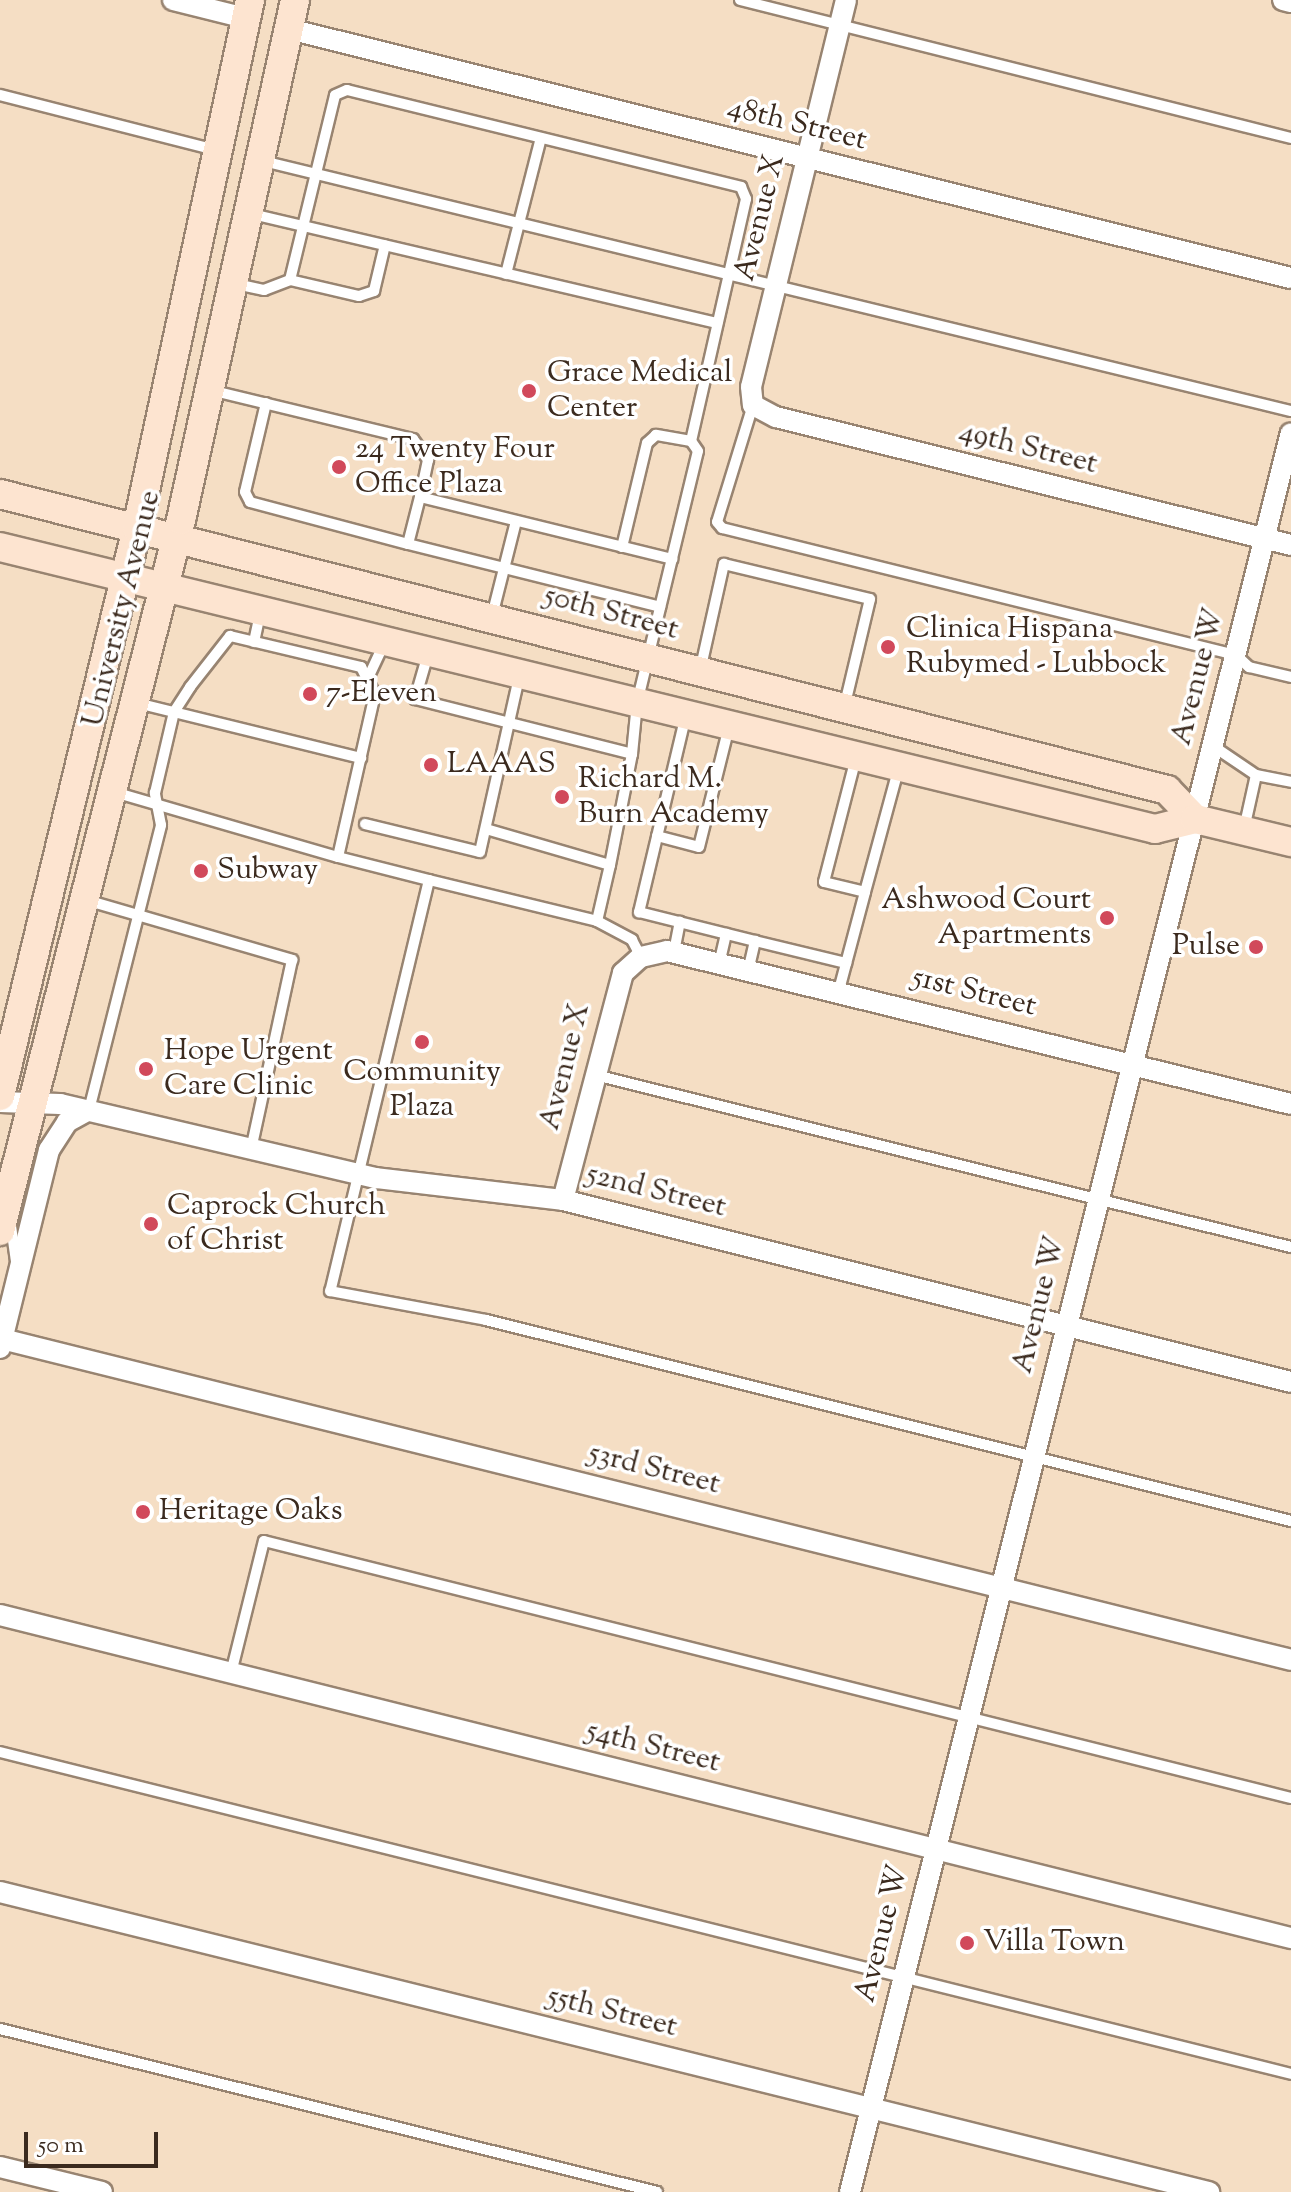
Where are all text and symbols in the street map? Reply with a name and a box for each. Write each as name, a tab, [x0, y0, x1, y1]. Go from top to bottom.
street label: 48th Street	[724, 90, 870, 160]
street label: Avenue X	[728, 151, 794, 285]
place label: Grace Medical Center	[547, 356, 732, 426]
marker: Grace Medical Center	[518, 380, 540, 402]
street label: 49th Street	[955, 414, 1101, 484]
place label: 24 Twenty Four Office Plaza	[355, 432, 555, 502]
marker: 24 Twenty Four Office Plaza	[330, 458, 348, 476]
street label: University Avenue	[76, 487, 170, 731]
street label: 50th Street	[540, 579, 682, 649]
street label: Avenue W	[1165, 605, 1233, 749]
place label: Clinica Hispana Rubymed - Lubbock	[906, 612, 1166, 682]
marker: Clinica Hispana Rubymed - Lubbock	[877, 636, 899, 658]
place label: 7-Eleven	[326, 676, 437, 712]
marker: 7-Eleven	[301, 685, 319, 703]
place label: LAAAS	[447, 747, 556, 783]
marker: LAAAS	[422, 756, 440, 774]
place label: Richard M. Burn Academy	[578, 762, 769, 832]
marker: Richard M. Burn Academy	[553, 788, 571, 806]
place label: Subway	[217, 853, 318, 889]
marker: Subway	[192, 862, 210, 880]
place label: Ashwood Court Apartments	[881, 883, 1091, 954]
marker: Ashwood Court Apartments	[1098, 909, 1116, 927]
place label: Pulse	[1172, 929, 1240, 965]
marker: Pulse	[1247, 938, 1265, 956]
street label: 51st Street	[908, 960, 1040, 1026]
street label: Avenue X	[533, 1000, 599, 1134]
marker: Community Plaza	[413, 1033, 431, 1051]
place label: Hope Urgent Care Clinic	[164, 1034, 333, 1104]
place label: Community Plaza	[343, 1055, 501, 1126]
marker: Hope Urgent Care Clinic	[135, 1058, 157, 1080]
street label: 52nd Street	[582, 1157, 730, 1227]
place label: Caprock Church of Christ	[167, 1189, 386, 1260]
marker: Caprock Church of Christ	[142, 1215, 160, 1233]
street label: Avenue W	[1006, 1233, 1074, 1377]
street label: 53rd Street	[585, 1436, 723, 1504]
place label: Heritage Oaks	[159, 1494, 342, 1530]
marker: Heritage Oaks	[134, 1503, 152, 1521]
street label: 54th Street	[582, 1714, 724, 1782]
street label: Avenue W	[849, 1862, 917, 2006]
place label: Villa Town	[983, 1925, 1125, 1961]
marker: Villa Town	[958, 1934, 976, 1952]
street label: 55th Street	[543, 1980, 681, 2046]
scale bar	[28, 2116, 162, 2166]
text: 50 m	[38, 2129, 84, 2163]

